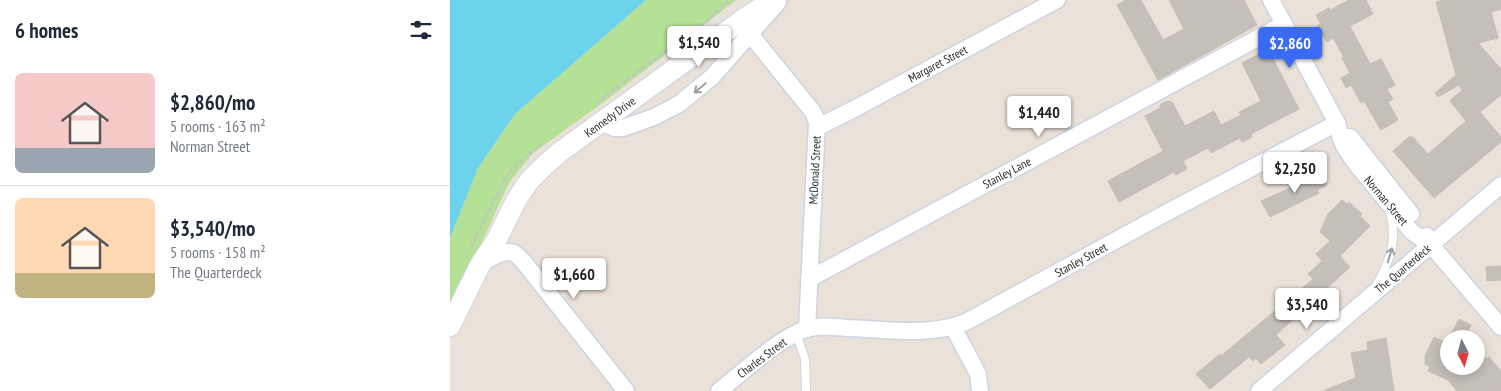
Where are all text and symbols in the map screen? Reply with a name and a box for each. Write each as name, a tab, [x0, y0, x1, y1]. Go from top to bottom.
icon: filters	[407, 16, 435, 44]
text: 6 homes	[15, 17, 78, 44]
pin: $1,540	[658, 26, 740, 68]
pin: $2,860	[1249, 27, 1331, 69]
text: $1,540	[678, 32, 720, 52]
text: $2,860	[1269, 33, 1311, 53]
street label: Margaret Street	[906, 41, 970, 85]
one-way arrow	[693, 82, 706, 93]
text: $2,860/mo	[170, 89, 255, 116]
icon: home	[55, 93, 115, 153]
street label: Kennedy Drive	[581, 93, 638, 140]
pin: $1,440	[998, 96, 1080, 138]
text: $1,440	[1018, 102, 1060, 122]
text: 5 rooms · 163 m²	[170, 116, 266, 136]
street label: McDonald Street	[805, 135, 824, 205]
text: Norman Street	[170, 136, 250, 156]
pin: $2,250	[1254, 152, 1336, 194]
street label: Stanley Lane	[980, 154, 1034, 192]
text: $2,250	[1274, 158, 1316, 178]
street label: Norman Street	[1361, 173, 1412, 229]
text: $3,540/mo	[170, 215, 255, 242]
icon: home	[55, 218, 115, 278]
street label: Stanley Street	[1052, 239, 1110, 280]
street label: The Quarterdeck	[1372, 241, 1434, 296]
text: 5 rooms · 158 m²	[170, 242, 266, 262]
one-way arrow	[1386, 247, 1396, 263]
pin: $1,660	[533, 258, 615, 300]
text: The Quarterdeck	[170, 262, 262, 282]
text: $1,660	[553, 264, 595, 284]
pin: $3,540	[1266, 288, 1348, 330]
text: $3,540	[1286, 294, 1328, 314]
north arrow	[1440, 330, 1485, 375]
map controls	[1440, 330, 1485, 375]
street label: Charles Street	[734, 334, 790, 381]

